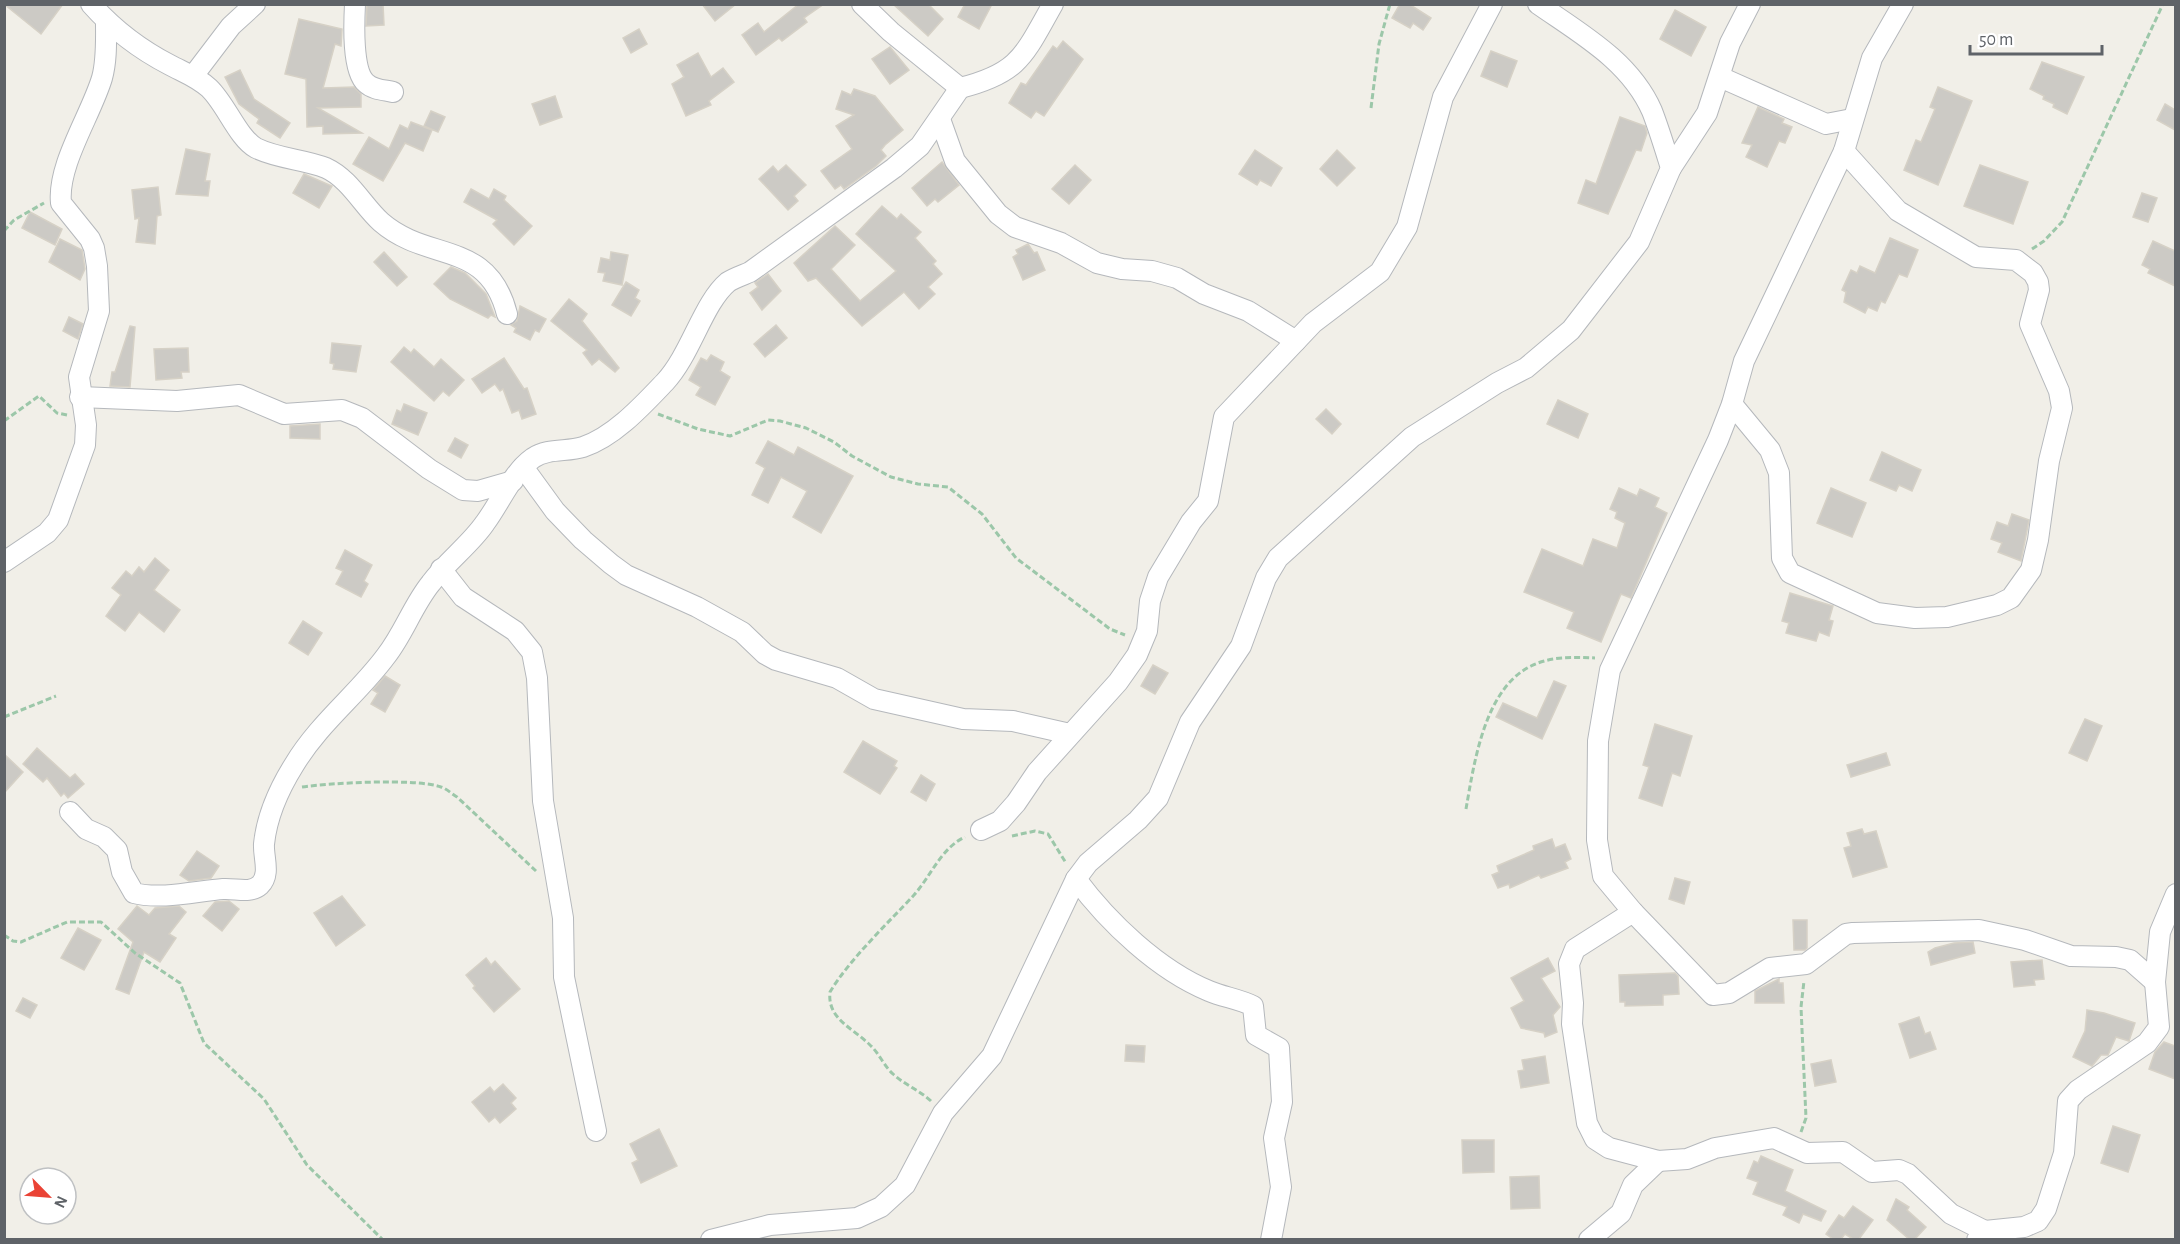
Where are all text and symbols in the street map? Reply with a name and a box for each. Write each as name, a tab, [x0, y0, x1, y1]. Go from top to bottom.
scale bar	[1970, 18, 2102, 56]
text: 50 m	[1979, 31, 2013, 49]
north arrow	[18, 1166, 78, 1226]
text: N	[51, 1193, 70, 1210]

